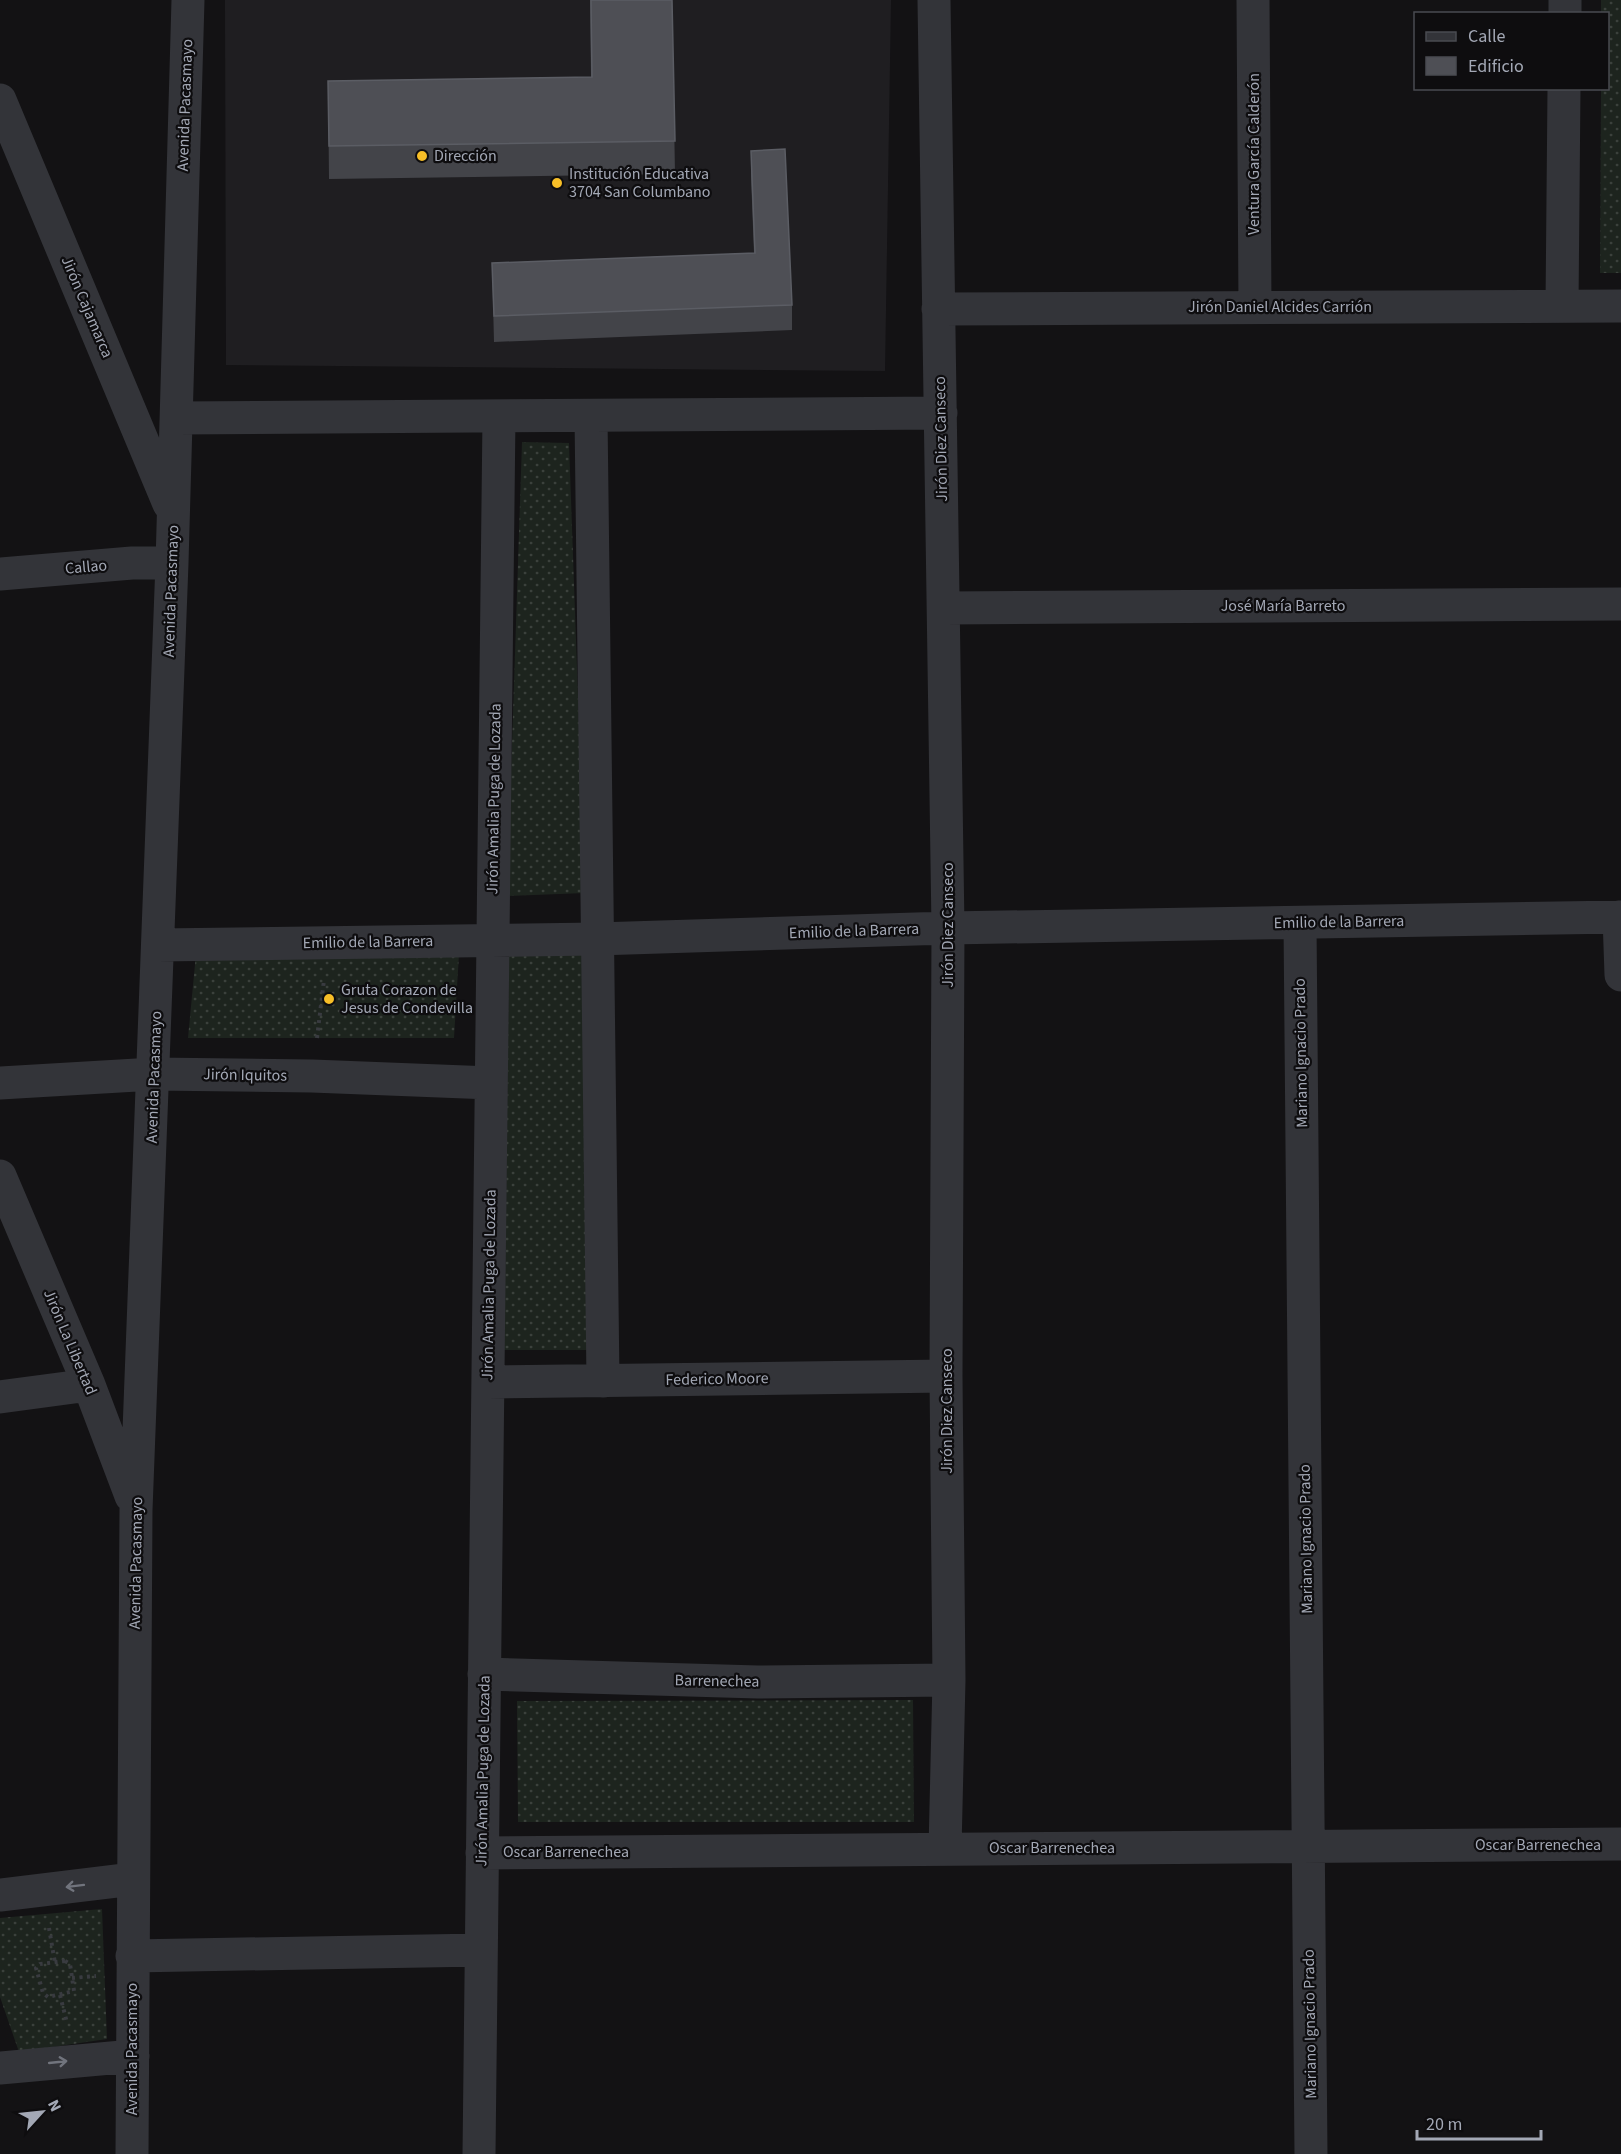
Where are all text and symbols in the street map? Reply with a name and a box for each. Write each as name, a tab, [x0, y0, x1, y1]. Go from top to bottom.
legend	[1414, 12, 1609, 90]
text: Calle	[1468, 24, 1506, 49]
street label: Avenida Pacasmayo	[172, 38, 198, 172]
text: Edificio	[1468, 54, 1524, 79]
street label: Ventura García Calderón	[1243, 73, 1265, 235]
place label: Dirección	[434, 145, 497, 167]
marker: Dirección	[415, 149, 429, 163]
place label: Institución Educativa 3704 San Columbano	[569, 163, 711, 203]
marker: Institución Educativa 3704 San Columbano	[550, 176, 564, 190]
street label: Jirón Cajamarca	[56, 253, 118, 361]
street label: Jirón Daniel Alcides Carrión	[1188, 296, 1372, 318]
street label: Jirón Diez Canseco	[929, 376, 953, 502]
street label: Avenida Pacasmayo	[158, 524, 184, 658]
street label: Callao	[64, 554, 108, 580]
street label: José María Barreto	[1221, 595, 1345, 617]
street label: Jirón Amalia Puga de Lozada	[481, 703, 507, 895]
street label: Jirón Diez Canseco	[937, 862, 959, 988]
street label: Emilio de la Barrera	[1274, 910, 1404, 934]
street label: Emilio de la Barrera	[788, 918, 920, 944]
street label: Emilio de la Barrera	[303, 930, 433, 954]
street label: Mariano Ignacio Prado	[1289, 978, 1313, 1128]
place label: Gruta Corazon de Jesus de Condevilla	[341, 979, 473, 1019]
marker: Gruta Corazon de Jesus de Condevilla	[322, 992, 336, 1006]
street label: Avenida Pacasmayo	[141, 1010, 167, 1144]
street label: Jirón Iquitos	[203, 1063, 287, 1087]
street label: Jirón Amalia Puga de Lozada	[476, 1189, 502, 1381]
street label: Jirón La Libertad	[38, 1286, 102, 1398]
street label: Jirón Diez Canseco	[936, 1348, 958, 1474]
street label: Federico Moore	[665, 1367, 769, 1391]
street label: Mariano Ignacio Prado	[1294, 1464, 1318, 1614]
street label: Avenida Pacasmayo	[124, 1497, 148, 1629]
street label: Barrenechea	[674, 1669, 760, 1693]
street label: Jirón Amalia Puga de Lozada	[470, 1675, 496, 1867]
street label: Oscar Barrenechea	[1475, 1834, 1601, 1856]
street label: Oscar Barrenechea	[989, 1837, 1115, 1859]
street label: Oscar Barrenechea	[503, 1841, 629, 1863]
one-way arrow	[66, 1881, 85, 1892]
street label: Mariano Ignacio Prado	[1298, 1949, 1322, 2099]
street label: Avenida Pacasmayo	[121, 1983, 143, 2115]
one-way arrow	[48, 2056, 68, 2067]
north arrow	[12, 2082, 72, 2142]
text: N	[42, 2096, 67, 2115]
scale bar	[1417, 2103, 1542, 2141]
text: 20 m	[1426, 2112, 1462, 2137]

